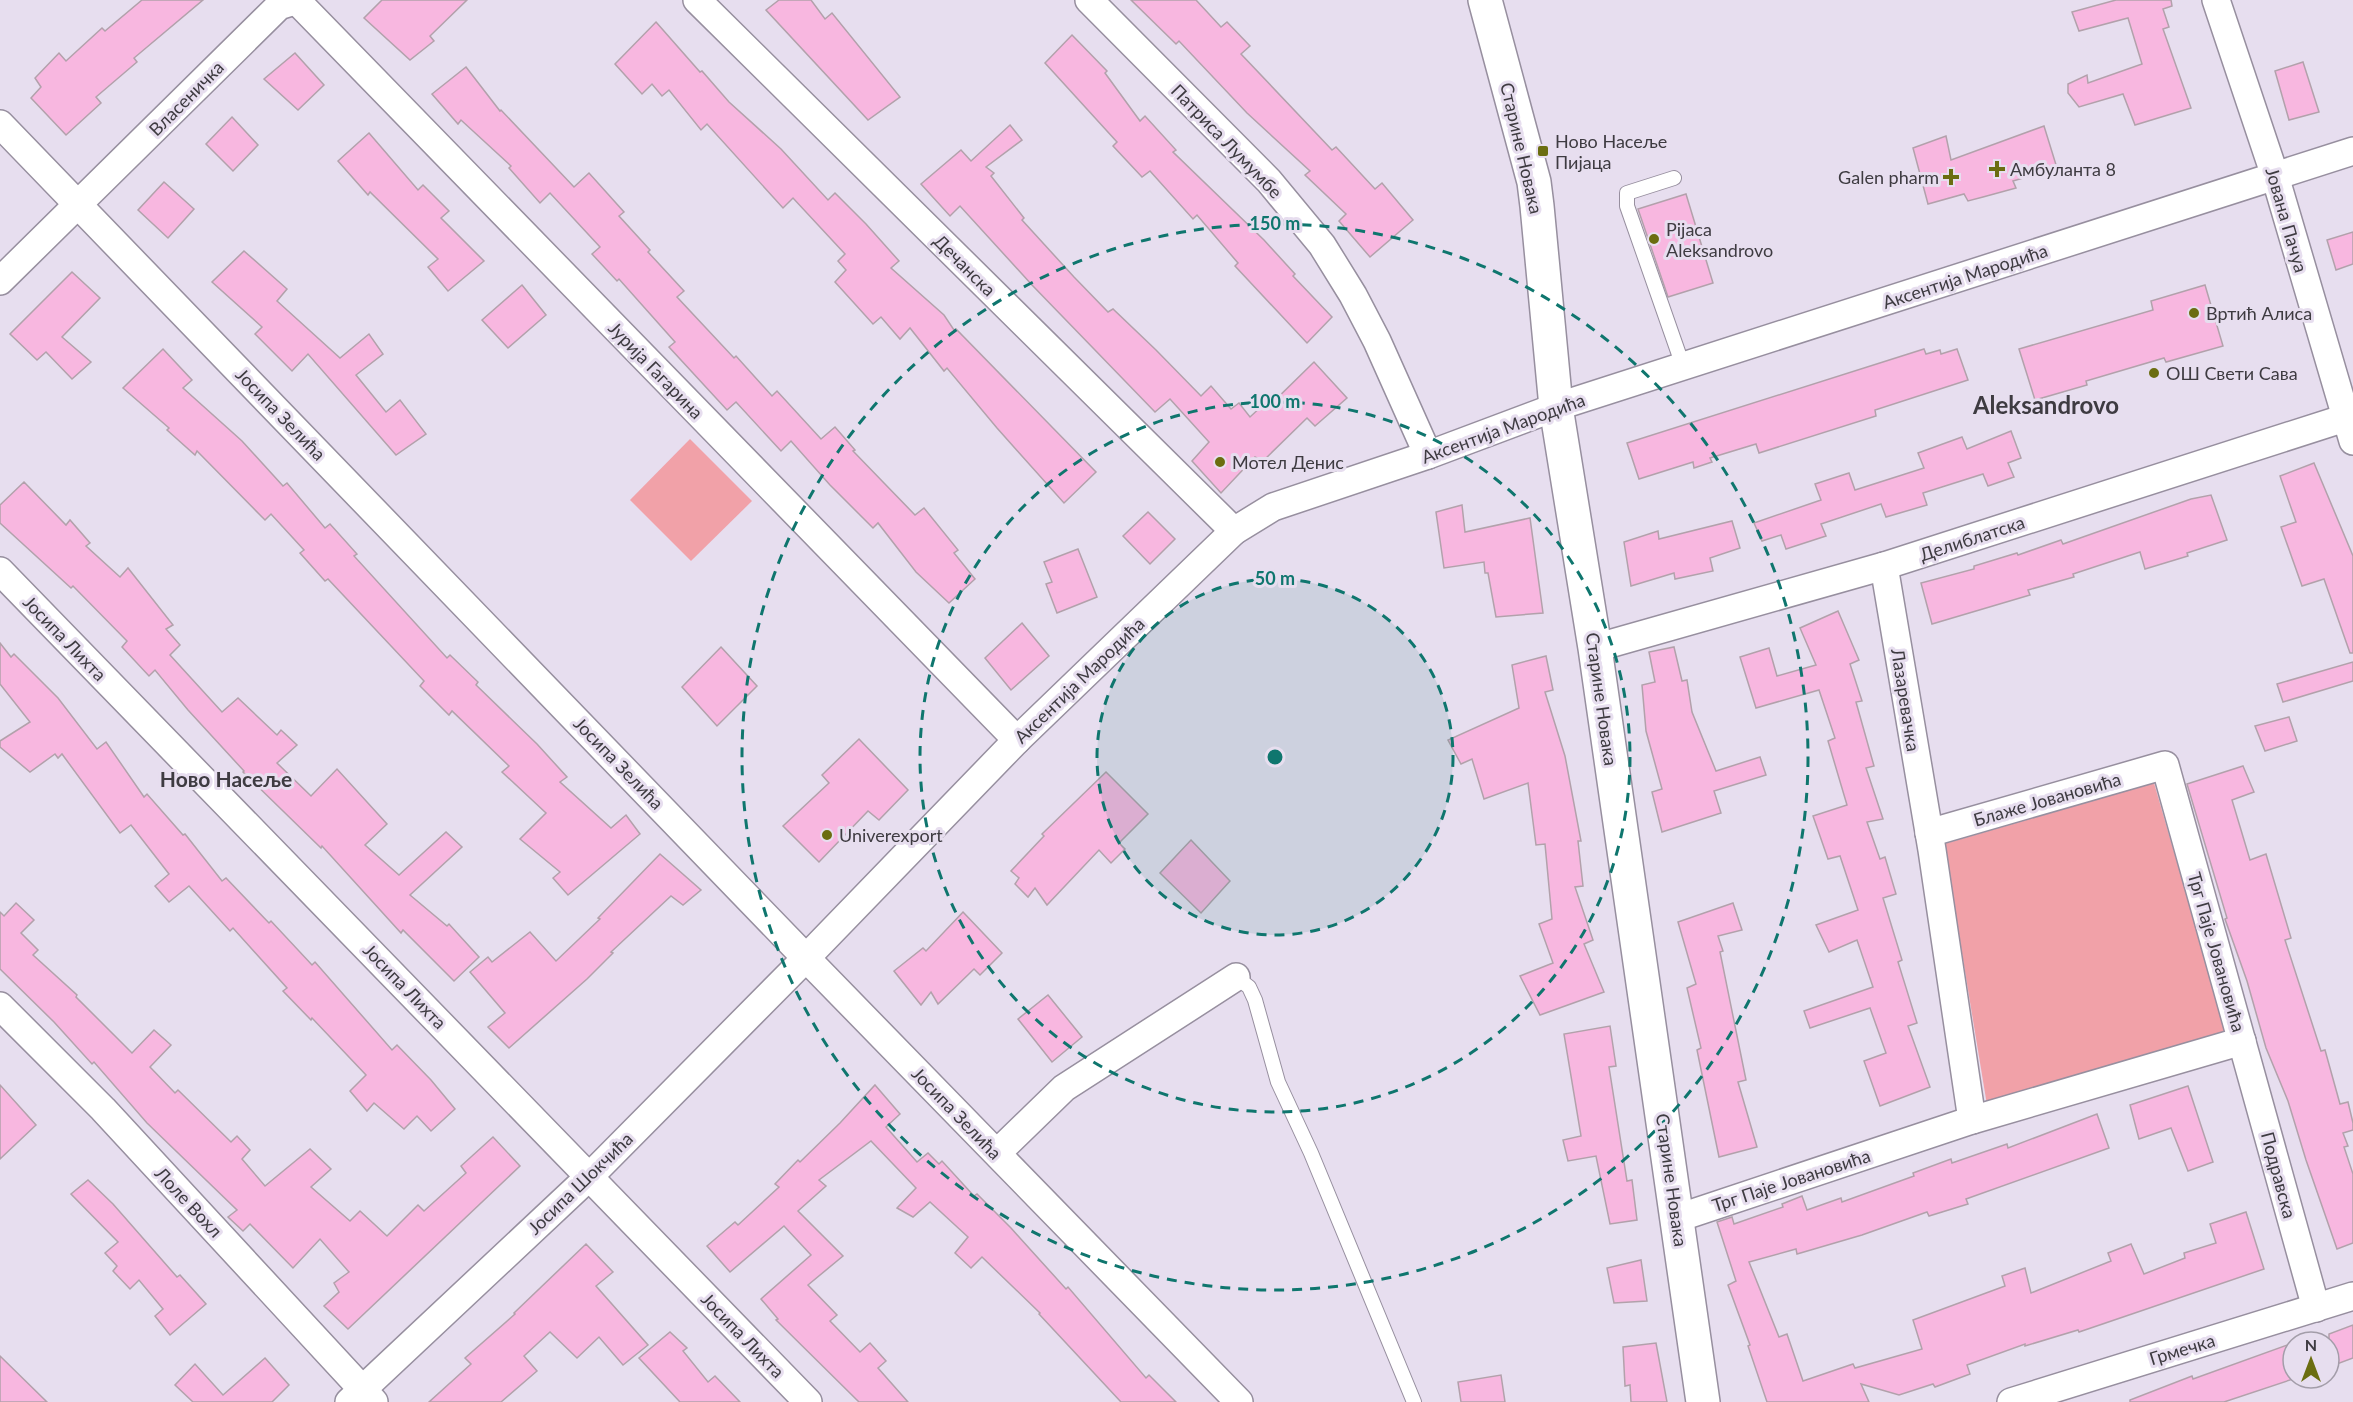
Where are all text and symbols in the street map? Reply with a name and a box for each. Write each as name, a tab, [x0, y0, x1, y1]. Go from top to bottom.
street label: Власеничка	[144, 56, 228, 140]
street label: Патриса Лумумбе	[1167, 79, 1287, 203]
street label: Старине Новака	[1496, 80, 1548, 216]
place label: Ново Насеље Пијаца	[1555, 130, 1667, 173]
marker: Ново Насеље Пијаца	[1536, 144, 1550, 158]
place label: Амбуланта 8	[2010, 158, 2116, 180]
marker: Амбуланта 8	[1988, 160, 2006, 178]
street label: Јована Пачуа	[2261, 165, 2313, 275]
place label: Galen pharm	[1838, 166, 1939, 188]
marker: Galen pharm	[1944, 170, 1958, 184]
text: 150 m	[1250, 212, 1300, 234]
place label: Pijaca Aleksandrovo	[1666, 218, 1773, 261]
street label: Дечанска	[930, 230, 1000, 300]
marker: Pijaca Aleksandrovo	[1647, 232, 1661, 246]
street label: Аксентија Мародића	[1880, 239, 2050, 313]
place label: Вртић Алиса	[2206, 302, 2312, 324]
marker: Вртић Алиса	[2187, 306, 2201, 320]
street label: Јурија Гагарина	[604, 317, 708, 423]
place label: ОШ Свети Сава	[2166, 362, 2298, 384]
street label: Јосипа Зелића	[231, 363, 331, 465]
marker: ОШ Свети Сава	[2147, 366, 2161, 380]
street label: Аксентија Мародића	[1418, 388, 1588, 468]
text: 100 m	[1250, 390, 1300, 412]
district label: Aleksandrovo	[1972, 390, 2119, 419]
place label: Мотел Денис	[1232, 451, 1344, 473]
marker: Мотел Денис	[1213, 455, 1227, 469]
street label: Делиблатска	[1917, 511, 2027, 565]
text: 50 m	[1255, 567, 1295, 589]
street label: Јосипа Лихта	[19, 591, 111, 685]
street label: Аксентија Мародића	[1009, 612, 1149, 748]
street label: Старине Новака	[1582, 631, 1622, 767]
street label: Лазаревачка	[1887, 646, 1925, 753]
street label: Јосипа Зелића	[569, 712, 669, 814]
centre of rings	[1265, 747, 1285, 767]
district label: Ново Насеље	[160, 766, 292, 791]
street label: Блаже Јовановића	[1971, 767, 2123, 831]
place label: Univerexport	[839, 824, 943, 846]
marker: Univerexport	[820, 828, 834, 842]
street label: Трг Паје Јовановића	[2184, 870, 2250, 1034]
street label: Јосипа Лихта	[359, 939, 451, 1033]
street label: Јосипа Зелића	[907, 1062, 1007, 1164]
street label: Старине Новака	[1652, 1112, 1692, 1248]
street label: Јосипа Шокчића	[523, 1127, 637, 1239]
street label: Подравска	[2257, 1129, 2301, 1221]
street label: Трг Паје Јовановића	[1709, 1144, 1873, 1216]
street label: Лоле Вохл	[150, 1162, 227, 1242]
street label: Јосипа Лихта	[697, 1288, 789, 1382]
street label: Грмечка	[2147, 1329, 2217, 1369]
north arrow	[2281, 1330, 2341, 1390]
text: N	[2305, 1335, 2317, 1354]

